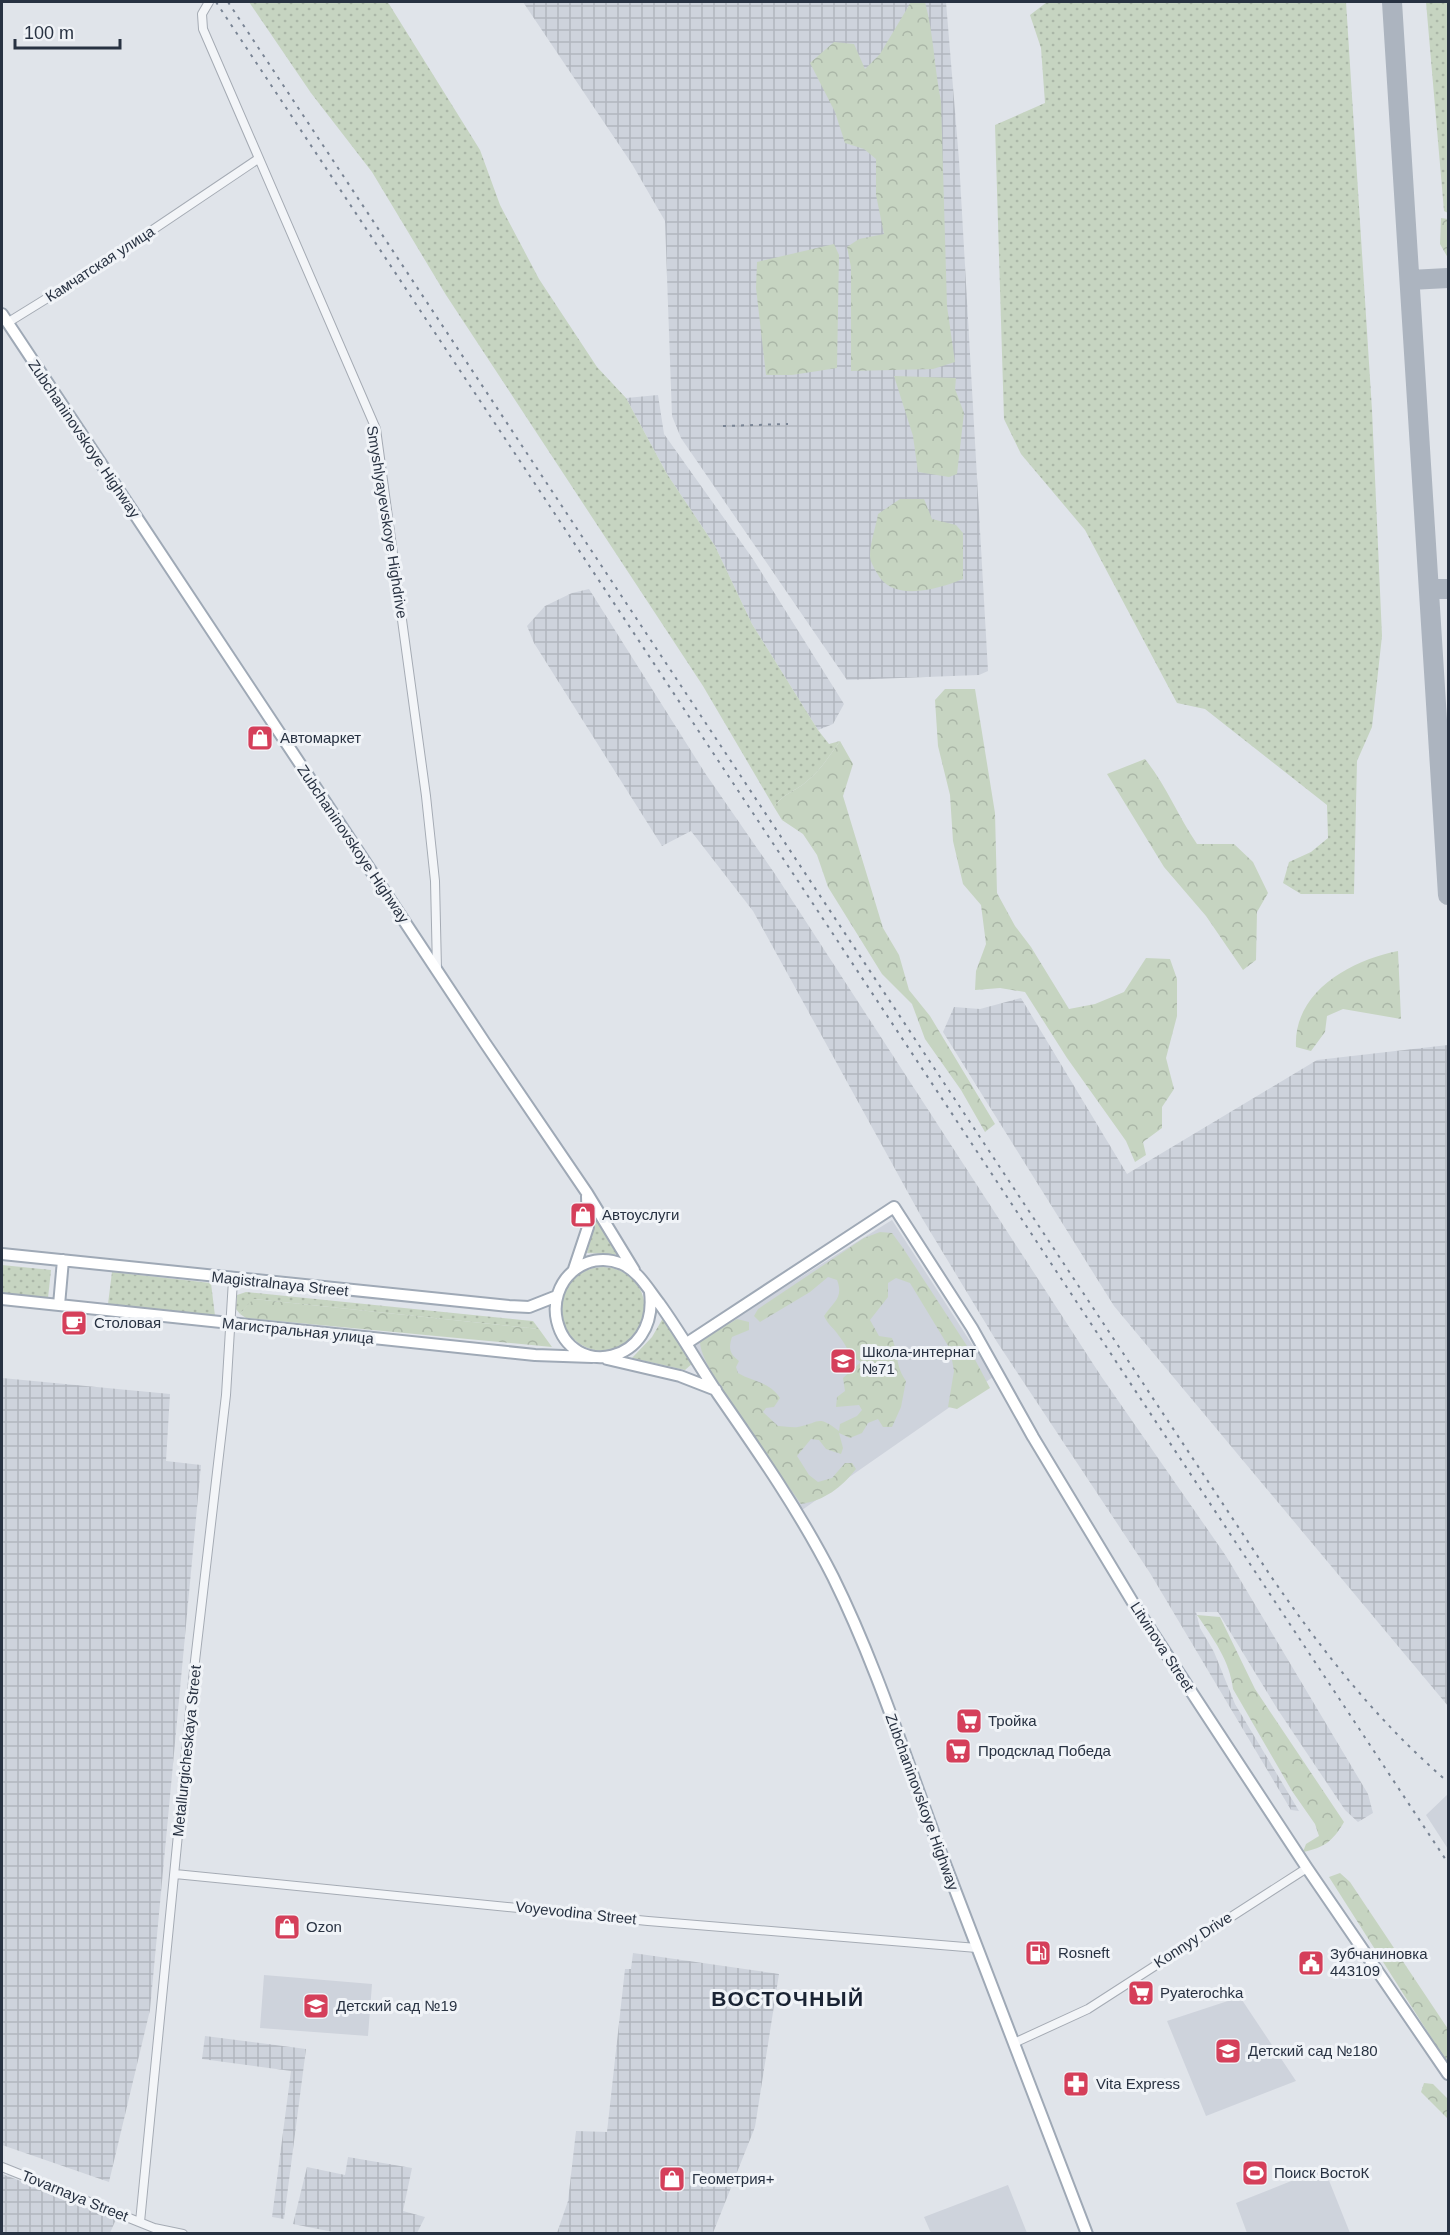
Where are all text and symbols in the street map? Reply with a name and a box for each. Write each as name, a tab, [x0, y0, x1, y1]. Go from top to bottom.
scale bar	[15, 12, 120, 50]
text: 100 m	[24, 23, 74, 43]
street label: Камчатская улица	[42, 222, 158, 305]
street label: Zubchaninovskoye Highway	[25, 357, 144, 521]
street label: Smyshlyayevskoye Highdrive	[364, 424, 411, 620]
shop icon: Автомаркет	[245, 723, 275, 753]
place label: Автомаркет	[280, 729, 361, 746]
street label: Zubchaninovskoye Highway	[294, 762, 413, 926]
shop icon: Автоуслуги	[568, 1200, 598, 1230]
place label: Автоуслуги	[602, 1206, 679, 1223]
street label: Magistralnaya Street	[211, 1268, 350, 1299]
cafe icon: Столовая	[59, 1308, 89, 1338]
place label: Столовая	[94, 1314, 161, 1331]
street label: Магистральная улица	[221, 1314, 375, 1347]
place label: Школа-интернат №71	[862, 1343, 976, 1377]
school or university icon: Школа-интернат №71	[828, 1346, 858, 1376]
street label: Litvinova Street	[1127, 1599, 1198, 1695]
street label: Metallurgicheskaya Street	[169, 1663, 204, 1838]
supermarket icon: Тройка	[954, 1706, 984, 1736]
street label: Zubchaninovskoye Highway	[883, 1711, 963, 1893]
place label: Тройка	[988, 1712, 1037, 1729]
supermarket icon: Продсклад Победа	[943, 1736, 973, 1766]
place label: Продсклад Победа	[978, 1742, 1111, 1759]
street label: Voyevodina Street	[515, 1898, 638, 1927]
street label: Konnyy Drive	[1151, 1908, 1235, 1971]
shop icon: Ozon	[272, 1912, 302, 1942]
place label: Ozon	[306, 1918, 342, 1935]
fuel station icon: Rosneft	[1023, 1938, 1053, 1968]
place label: Rosneft	[1058, 1944, 1111, 1961]
place label: Зубчаниновка 443109	[1330, 1945, 1428, 1979]
public building icon: Зубчаниновка 443109	[1296, 1948, 1326, 1978]
supermarket icon: Pyaterochka	[1126, 1978, 1156, 2008]
place label: Pyaterochka	[1160, 1984, 1244, 2001]
district label: ВОСТОЧНЫЙ	[711, 1987, 865, 2010]
school or university icon: Детский сад №19	[301, 1991, 331, 2021]
place label: Детский сад №19	[336, 1997, 457, 2014]
school or university icon: Детский сад №180	[1213, 2036, 1243, 2066]
place label: Детский сад №180	[1248, 2042, 1378, 2059]
pharmacy icon: Vita Express	[1061, 2069, 1091, 2099]
place label: Vita Express	[1096, 2075, 1180, 2092]
sports icon: Поиск ВостоК	[1240, 2158, 1270, 2188]
shop icon: Геометрия+	[657, 2164, 687, 2194]
place label: Поиск ВостоК	[1274, 2164, 1370, 2181]
street label: Tovarnaya Street	[19, 2166, 132, 2225]
place label: Геометрия+	[692, 2170, 775, 2187]

